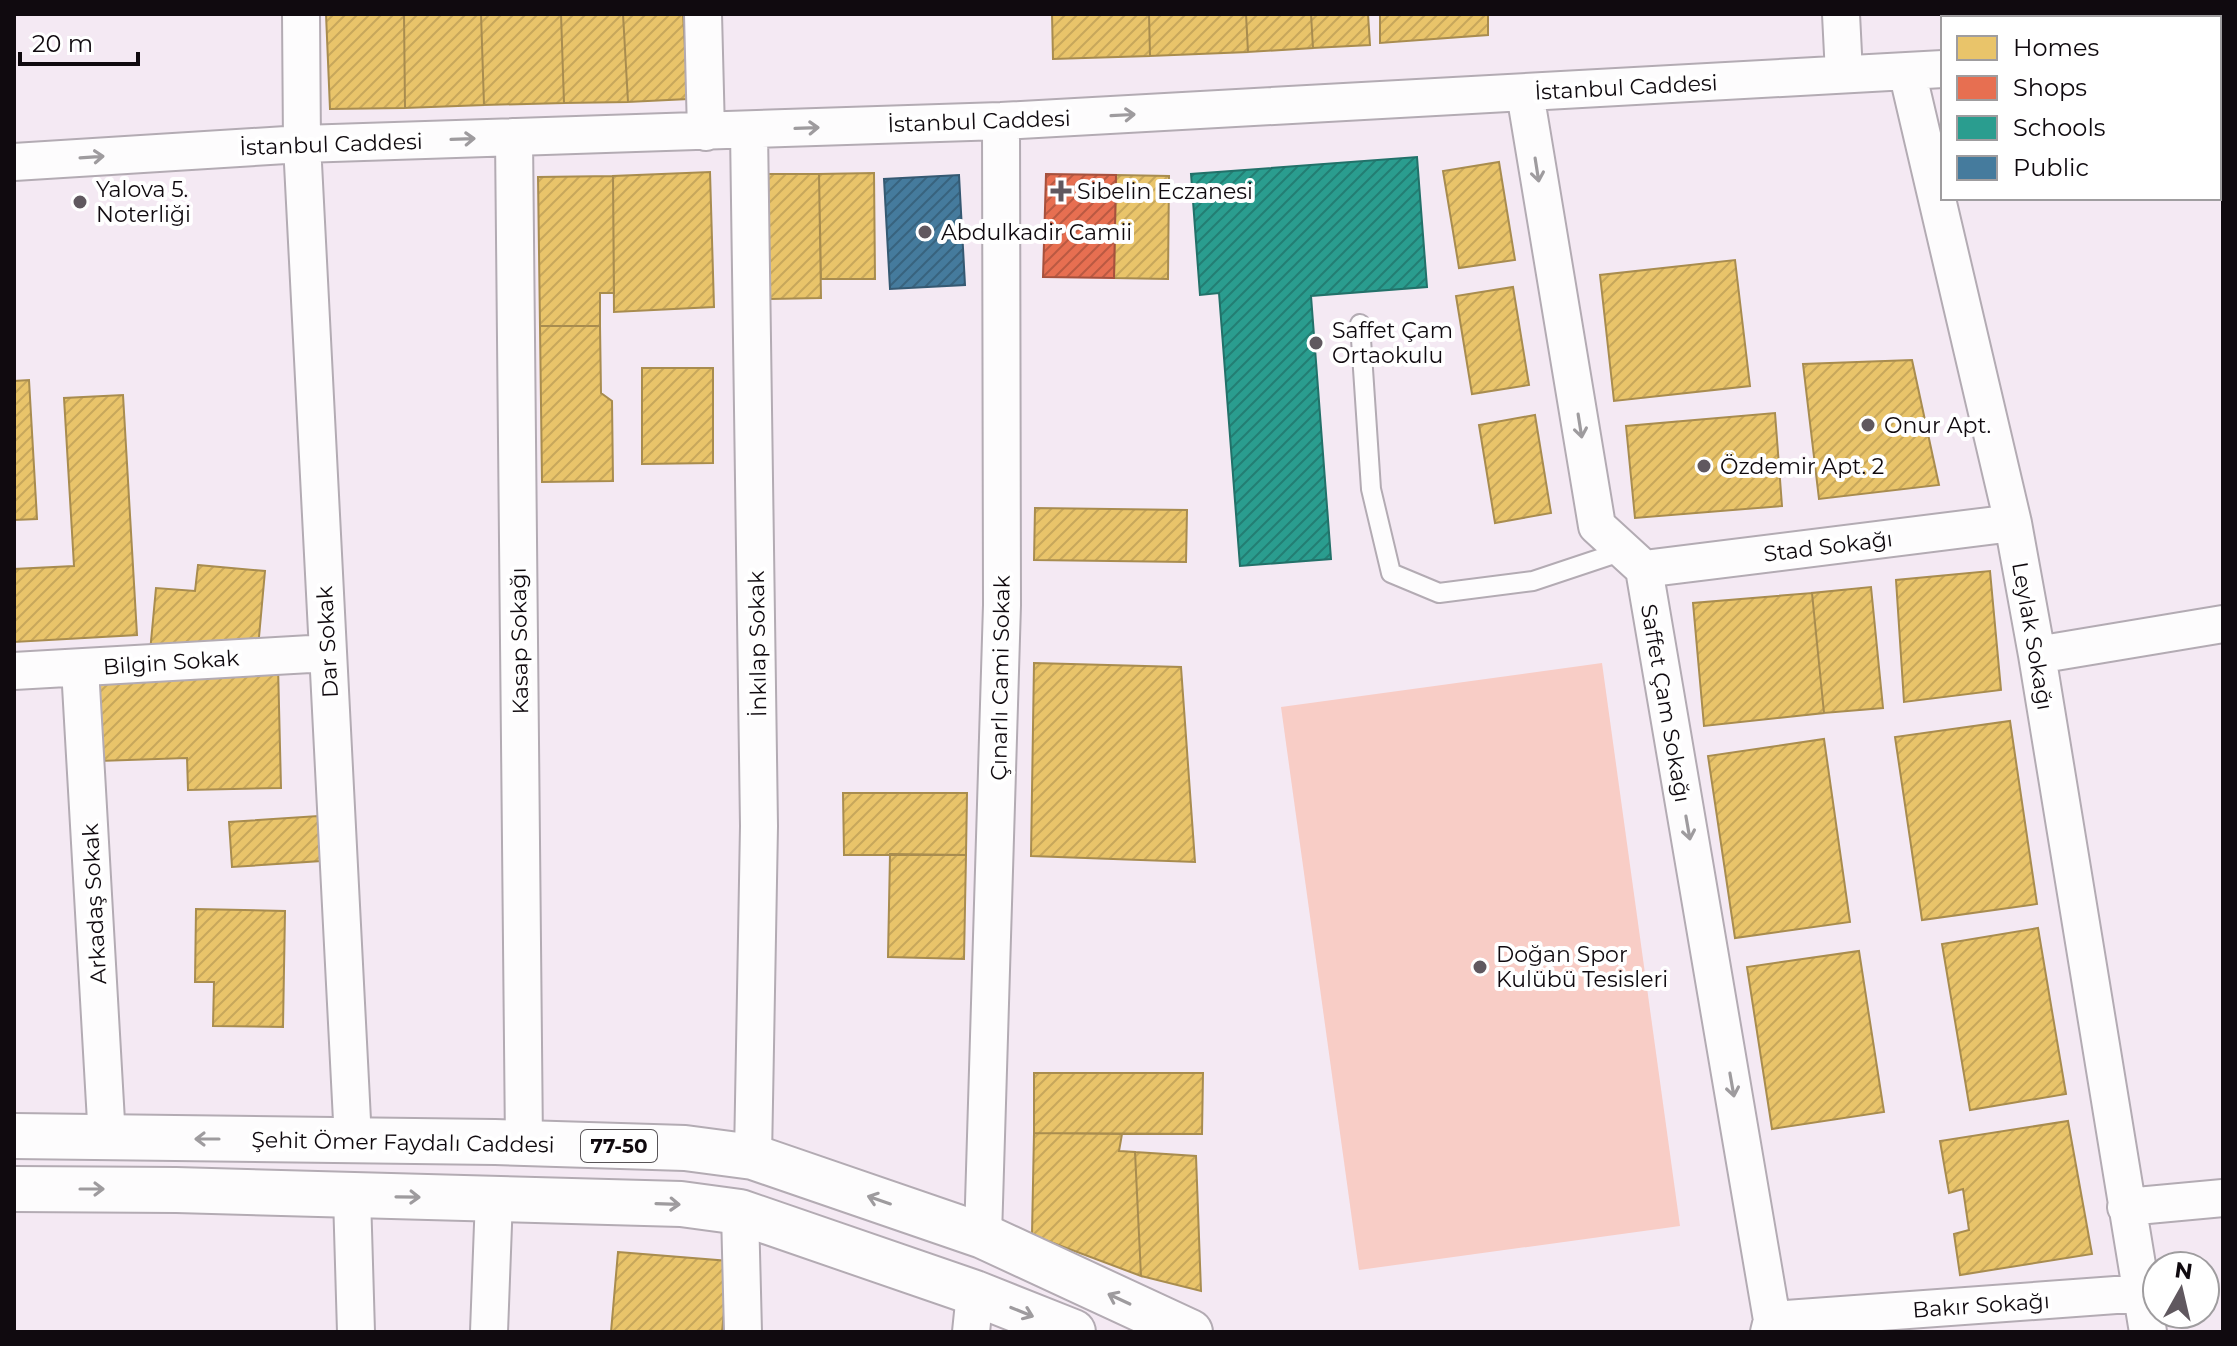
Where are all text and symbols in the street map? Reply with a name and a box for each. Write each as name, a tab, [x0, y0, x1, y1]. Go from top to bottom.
scale bar	[20, 16, 138, 66]
legend	[1941, 16, 2221, 200]
text: 20 m	[32, 29, 93, 58]
text: Homes	[2013, 33, 2099, 62]
street label: İstanbul Caddesi	[1534, 69, 1718, 106]
text: Shops	[2013, 73, 2087, 102]
street label: İstanbul Caddesi	[887, 105, 1071, 138]
one-way arrow	[1109, 107, 1136, 122]
text: Schools	[2013, 113, 2106, 142]
one-way arrow	[793, 121, 820, 136]
street label: İstanbul Caddesi	[239, 128, 423, 161]
one-way arrow	[449, 131, 476, 147]
one-way arrow	[78, 149, 105, 164]
text: Public	[2013, 153, 2089, 182]
one-way arrow	[1531, 156, 1546, 182]
place label: Yalova 5. Noterliği	[96, 176, 191, 228]
place label: Sibelin Eczanesi	[1077, 178, 1253, 205]
marker: Sibelin Eczanesi	[1052, 182, 1070, 200]
marker: Yalova 5. Noterliği	[71, 193, 89, 211]
place label: Abdulkadir Camii	[941, 219, 1132, 246]
marker: Abdulkadir Camii	[916, 223, 934, 241]
place label: Saffet Çam Ortaokulu	[1332, 317, 1453, 369]
marker: Saffet Çam Ortaokulu	[1307, 334, 1325, 352]
place label: Onur Apt.	[1884, 412, 1991, 439]
one-way arrow	[1573, 413, 1588, 438]
marker: Onur Apt.	[1859, 416, 1877, 434]
place label: Özdemir Apt. 2	[1720, 453, 1884, 480]
marker: Özdemir Apt. 2	[1695, 457, 1713, 475]
street label: Stad Sokağı	[1762, 525, 1894, 568]
street label: Leylak Sokağı	[2006, 560, 2059, 712]
street label: Kasap Sokağı	[505, 567, 534, 715]
street label: İnkılap Sokak	[743, 570, 772, 717]
street label: Çınarlı Cami Sokak	[985, 574, 1016, 781]
street label: Dar Sokak	[311, 584, 344, 699]
street label: Saffet Çam Sokağı	[1635, 602, 1696, 804]
street label: Bilgin Sokak	[102, 644, 241, 681]
one-way arrow	[1681, 815, 1696, 841]
street label: Arkadaş Sokak	[77, 822, 112, 985]
place label: Doğan Spor Kulübü Tesisleri	[1496, 941, 1668, 993]
marker: Doğan Spor Kulübü Tesisleri	[1471, 958, 1489, 976]
one-way arrow	[1725, 1072, 1740, 1097]
street label: Şehit Ömer Faydalı Caddesi	[251, 1126, 555, 1159]
road number: 77-50	[581, 1130, 657, 1162]
one-way arrow	[194, 1132, 221, 1147]
one-way arrow	[78, 1181, 105, 1197]
one-way arrow	[394, 1189, 421, 1205]
one-way arrow	[867, 1192, 892, 1207]
one-way arrow	[654, 1196, 681, 1211]
north arrow	[2141, 1250, 2221, 1330]
text: N	[2173, 1256, 2194, 1285]
street label: Bakır Sokağı	[1912, 1287, 2050, 1324]
one-way arrow	[1107, 1291, 1131, 1306]
one-way arrow	[1009, 1305, 1034, 1320]

